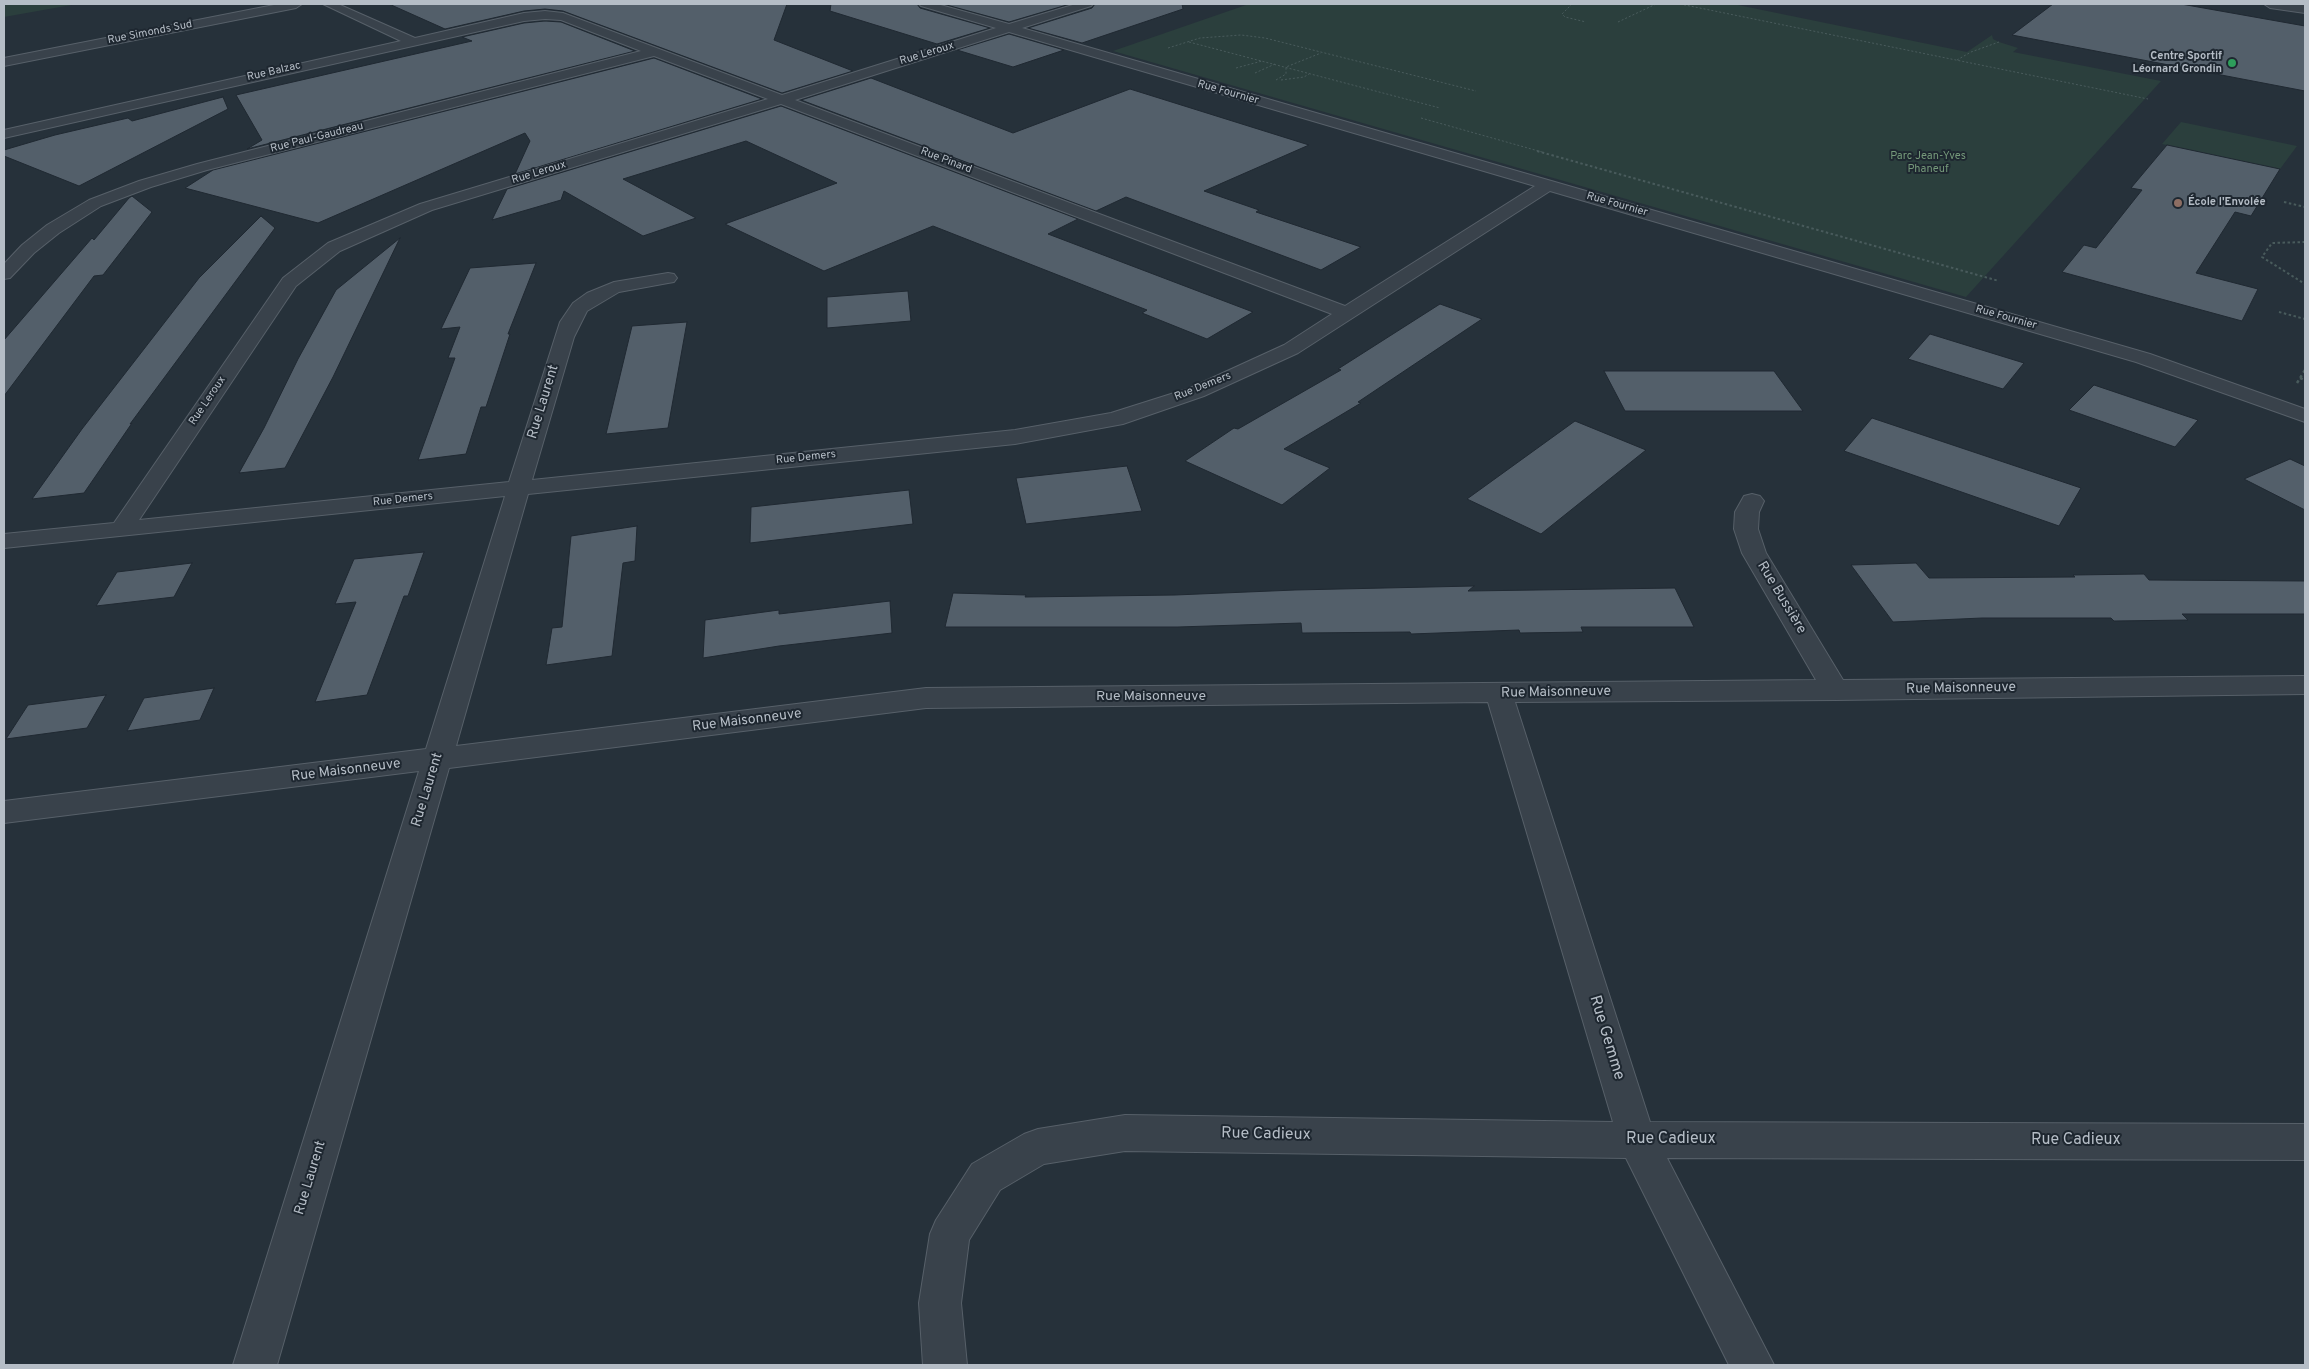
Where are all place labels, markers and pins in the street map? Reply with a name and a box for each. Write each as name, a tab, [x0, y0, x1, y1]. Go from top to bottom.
place label: Centre Sportif Léornard Grondin	[2133, 50, 2222, 76]
marker: Centre Sportif Léornard Grondin	[2226, 57, 2238, 69]
place label: École l'Envolée	[2188, 196, 2266, 210]
marker: École l'Envolée	[2172, 197, 2184, 209]

